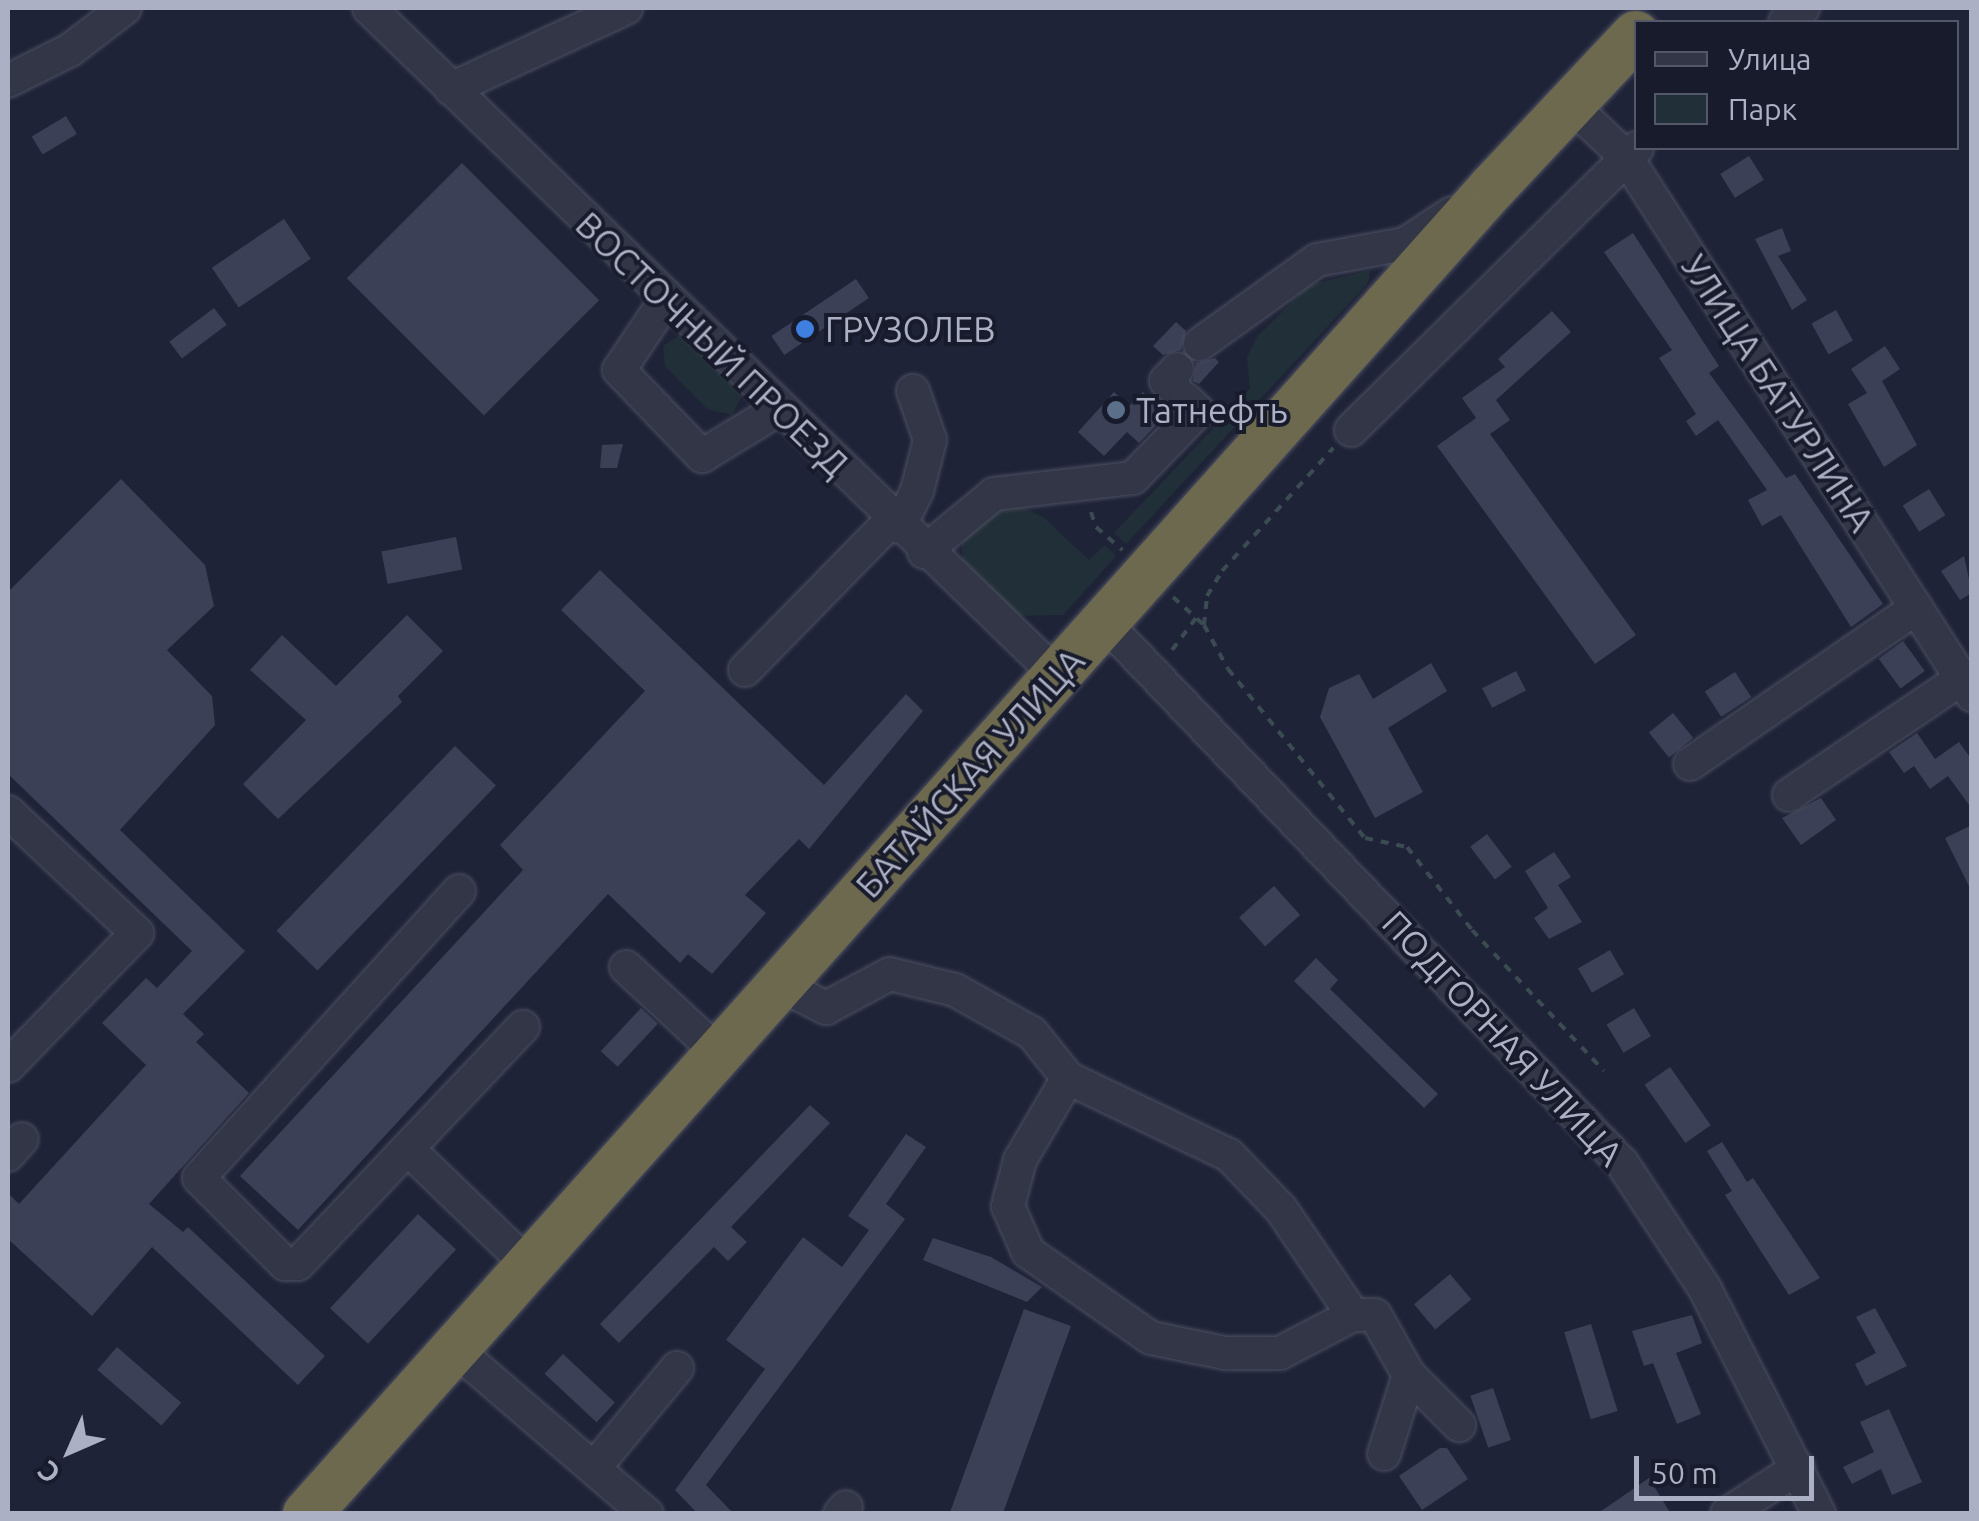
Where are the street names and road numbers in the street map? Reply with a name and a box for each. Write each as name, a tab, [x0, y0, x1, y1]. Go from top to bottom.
street label: ВОСТОЧНЫЙ ПРОЕЗД	[567, 203, 857, 485]
street label: УЛИЦА БАТУРЛИНА	[1673, 247, 1883, 539]
street label: БАТАЙСКАЯ УЛИЦА	[847, 640, 1093, 906]
street label: ПОДГОРНАЯ УЛИЦА	[1374, 902, 1632, 1174]

